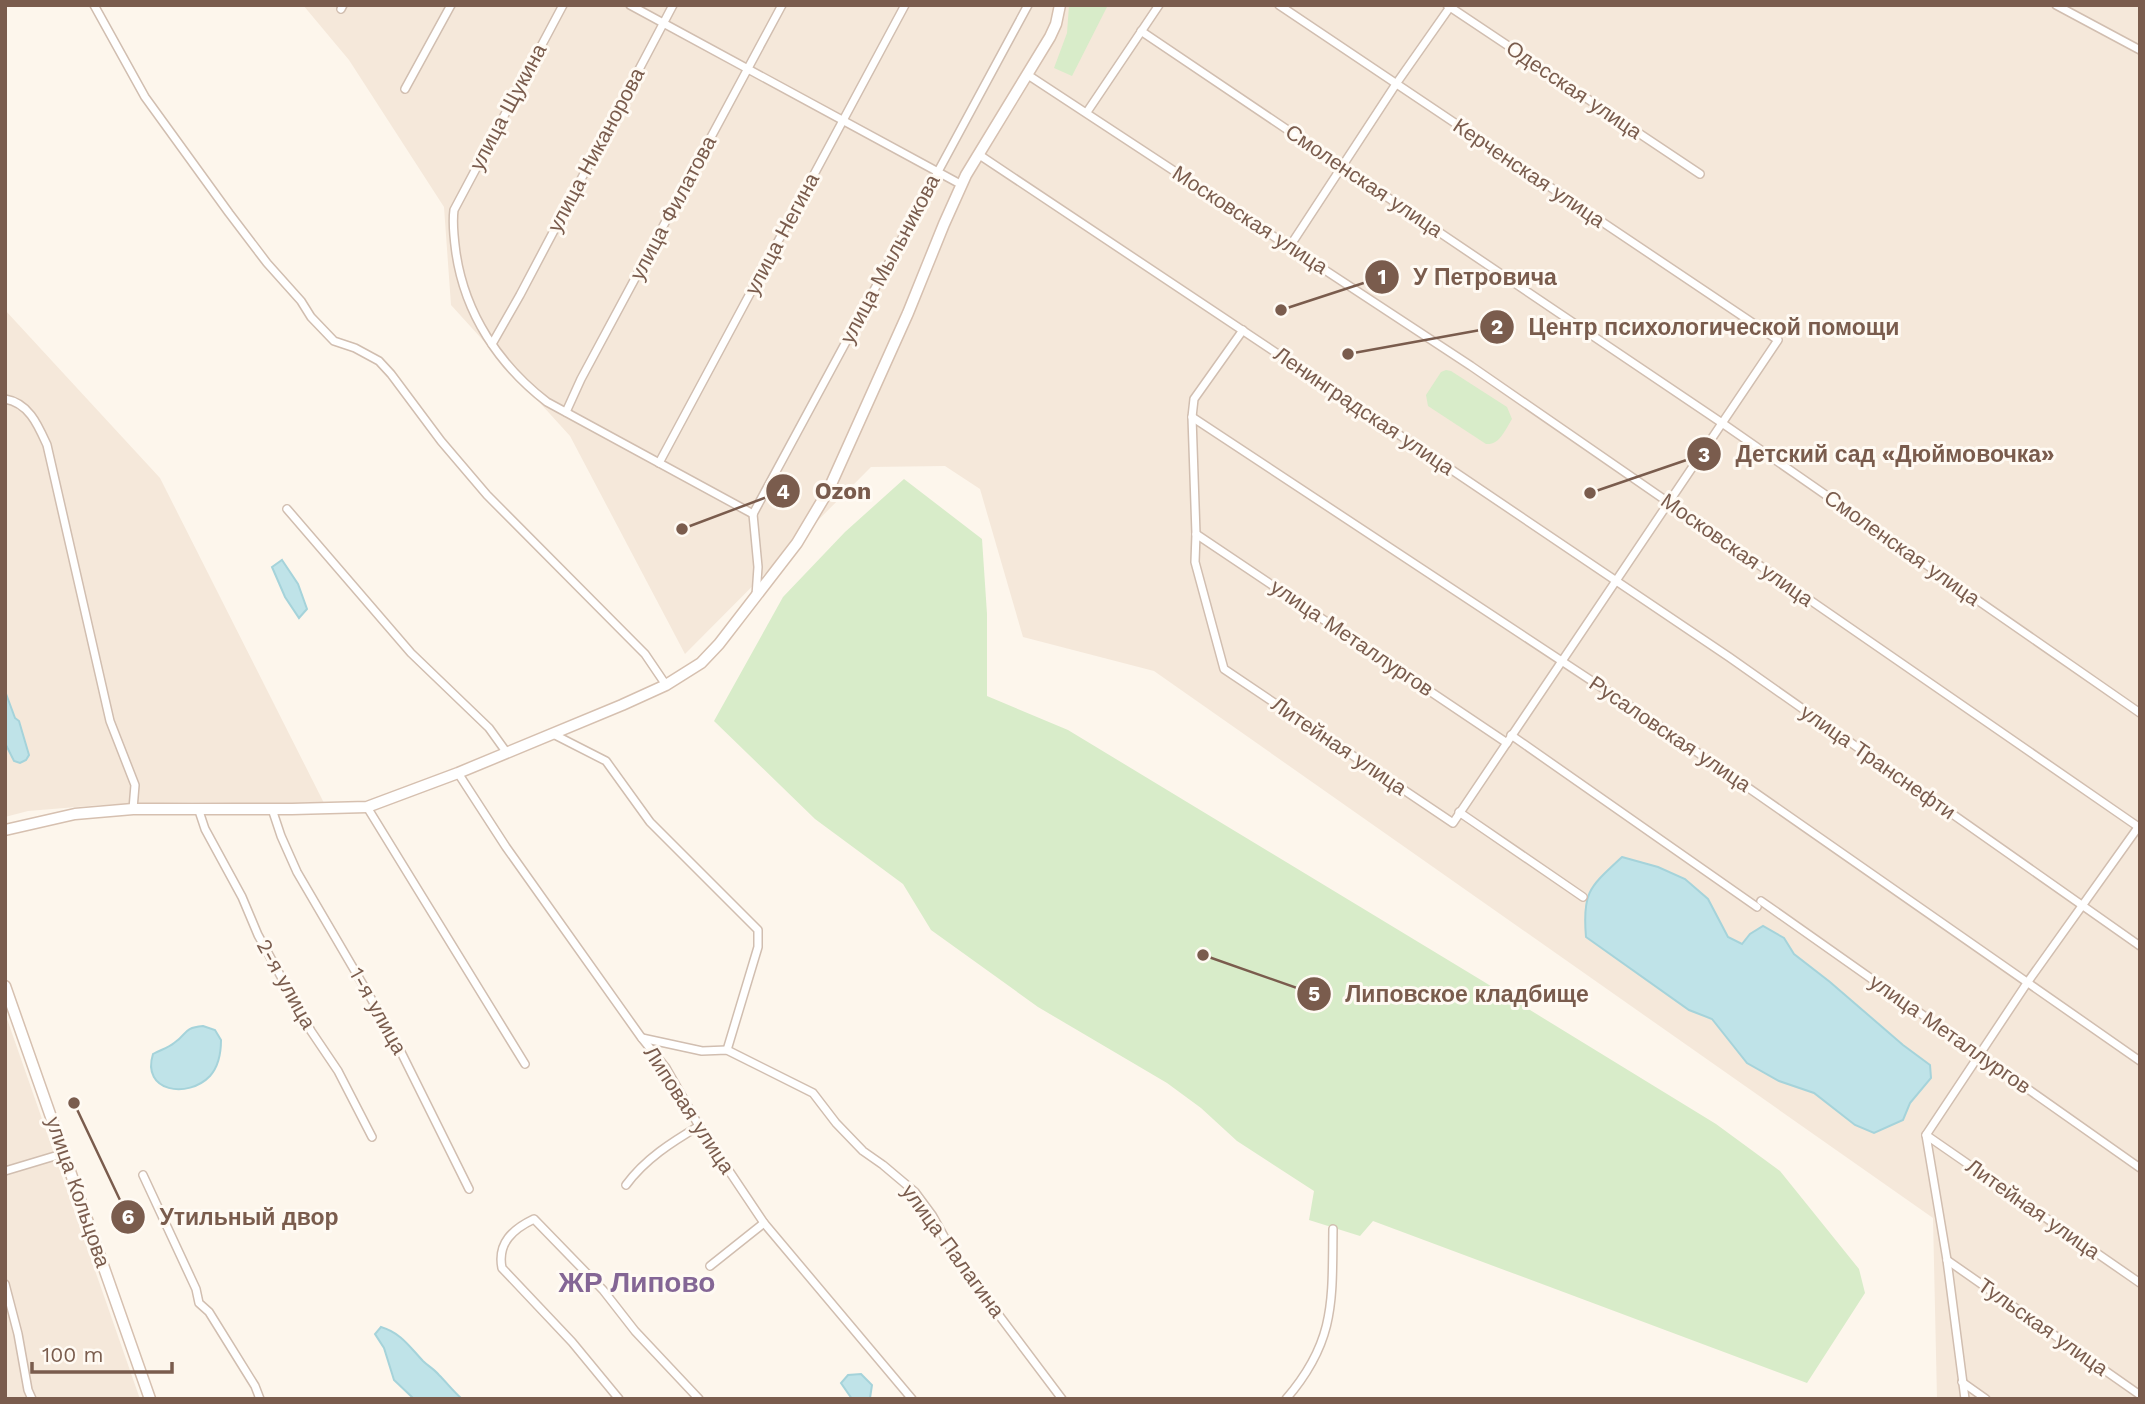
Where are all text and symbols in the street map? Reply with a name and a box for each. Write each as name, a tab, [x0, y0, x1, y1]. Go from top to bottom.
street label: Одесская улица	[1502, 35, 1647, 144]
street label: улица Щукина	[464, 39, 552, 174]
street label: улица Никанорова	[542, 63, 650, 236]
street label: Керченская улица	[1449, 113, 1610, 233]
street label: Смоленская улица	[1281, 119, 1448, 243]
street label: улица Филатова	[624, 131, 721, 284]
street label: Московская улица	[1168, 160, 1333, 279]
street label: улица Негина	[739, 168, 824, 299]
street label: улица Мыльникова	[834, 170, 945, 347]
callout: У Петровича	[1364, 255, 1571, 299]
text: 1	[1377, 264, 1387, 289]
text: У Петровича	[1413, 264, 1557, 291]
callout: Центр психологической помощи	[1480, 305, 1914, 349]
text: 2	[1491, 314, 1503, 339]
text: Центр психологической помощи	[1529, 314, 1899, 341]
street label: Ленинградская улица	[1270, 341, 1459, 480]
callout: Детский сад «Дюймовочка»	[1686, 432, 2068, 476]
text: Детский сад «Дюймовочка»	[1735, 441, 2055, 468]
text: 3	[1698, 442, 1710, 467]
callout: Ozon	[765, 469, 885, 513]
text: Ozon	[815, 478, 871, 505]
text: 4	[776, 479, 790, 504]
street label: Смоленская улица	[1820, 484, 1985, 611]
street label: Московская улица	[1656, 488, 1818, 612]
street label: улица Металлургов	[1266, 574, 1439, 701]
street label: Русаловская улица	[1585, 670, 1756, 797]
street label: Литейная улица	[1267, 691, 1412, 800]
street label: улица Транснефти	[1796, 699, 1961, 824]
street label: 2-я улица	[252, 934, 321, 1033]
street label: 1-я улица	[344, 963, 413, 1059]
street label: улица Металлургов	[1865, 969, 2036, 1099]
callout: Липовское кладбище	[1297, 972, 1603, 1016]
text: 5	[1308, 981, 1320, 1006]
text: Липовское кладбище	[1345, 981, 1589, 1008]
street label: Липовая улица	[639, 1041, 740, 1179]
street label: улица Кольцова	[41, 1113, 116, 1271]
street label: Литейная улица	[1961, 1153, 2105, 1264]
street label: улица Палагина	[897, 1179, 1010, 1322]
callout: Утильный двор	[111, 1195, 353, 1239]
text: 6	[122, 1204, 135, 1229]
text: Утильный двор	[159, 1204, 339, 1231]
district label: ЖР Липово	[558, 1266, 715, 1299]
street label: Тульская улица	[1973, 1272, 2113, 1381]
scale bar	[32, 1330, 172, 1374]
text: 100 m	[42, 1342, 104, 1367]

